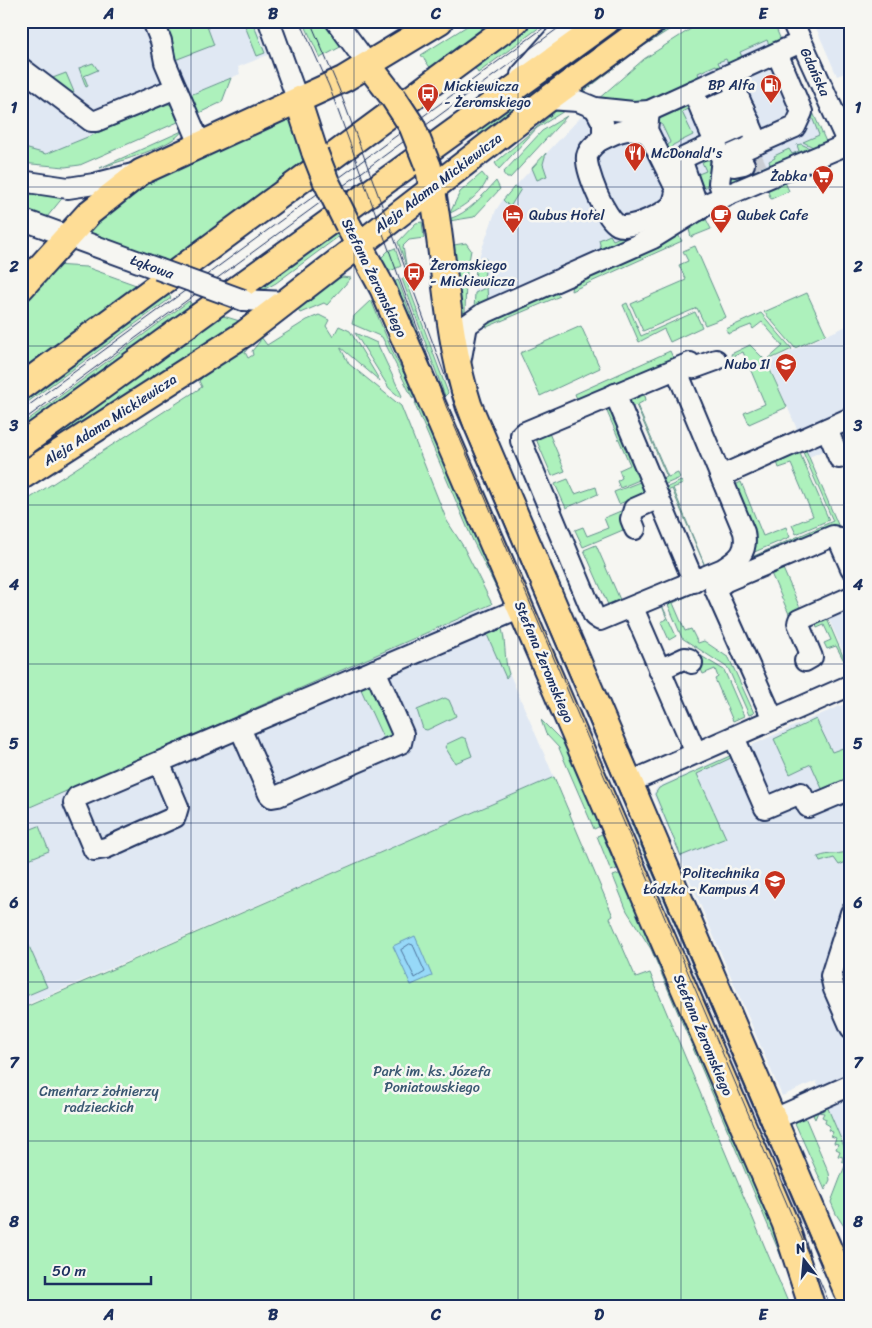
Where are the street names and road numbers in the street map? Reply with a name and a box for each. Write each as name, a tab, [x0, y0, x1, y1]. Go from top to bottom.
street label: Gdańska	[793, 43, 838, 102]
street label: Aleja Adama Mickiewicza	[368, 126, 508, 240]
street label: Stefana Żeromskiego	[334, 214, 414, 342]
street label: Łąkowa	[127, 248, 178, 287]
street label: Aleja Adama Mickiewicza	[37, 367, 182, 473]
street label: Stefana Żeromskiego	[507, 597, 581, 727]
street label: Stefana Żeromskiego	[666, 970, 740, 1100]

